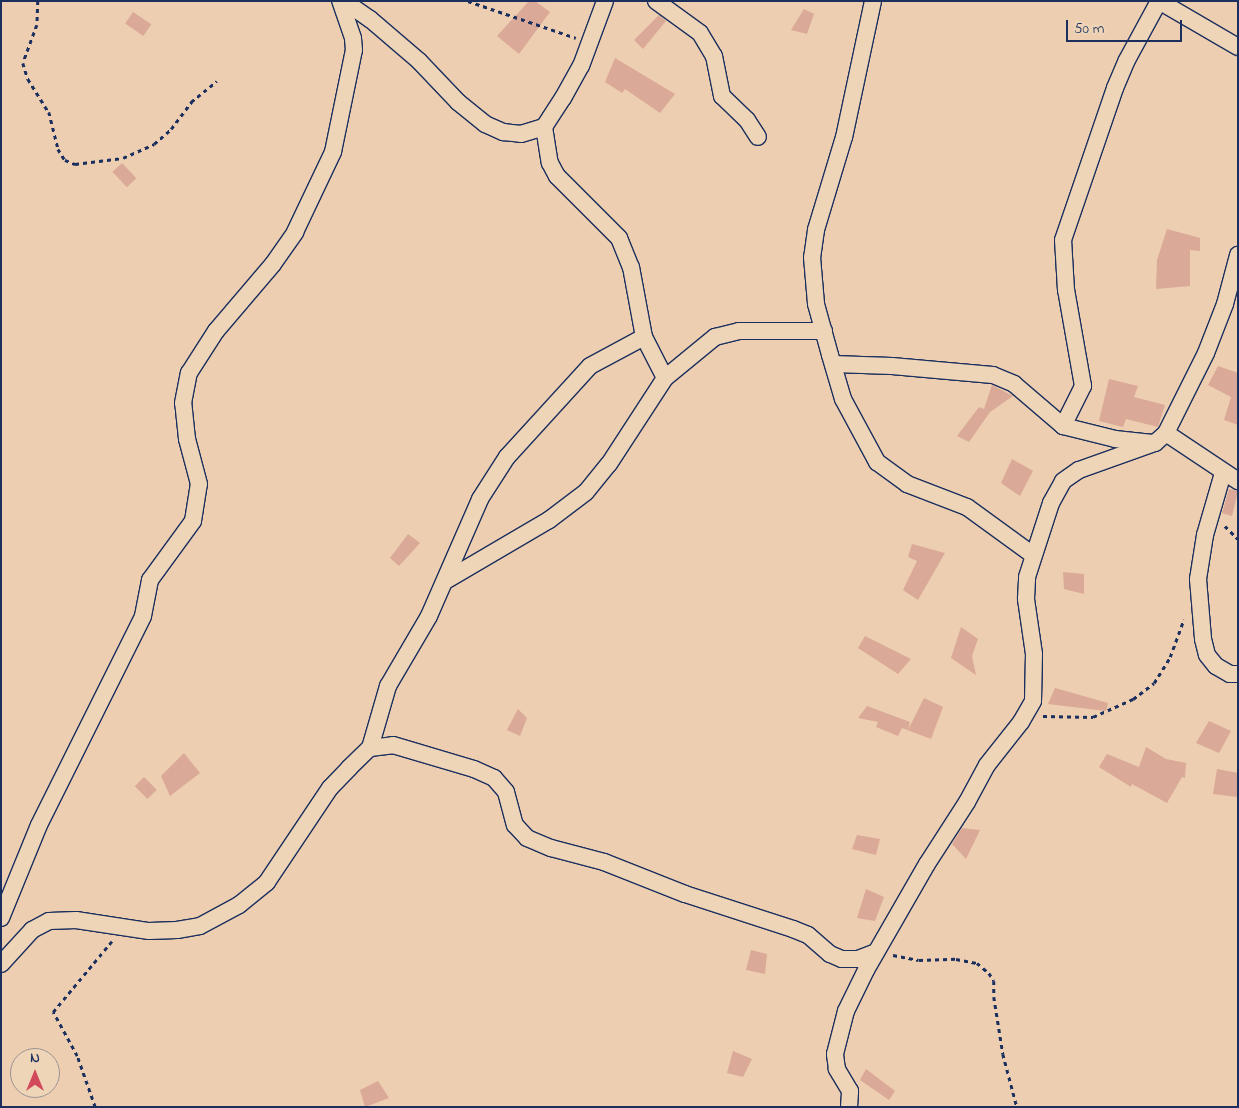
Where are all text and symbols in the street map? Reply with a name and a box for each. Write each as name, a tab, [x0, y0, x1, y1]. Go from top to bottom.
scale bar	[1069, 10, 1185, 42]
text: 50 m	[1074, 18, 1104, 40]
north arrow	[10, 1048, 60, 1098]
text: N	[30, 1048, 40, 1069]

